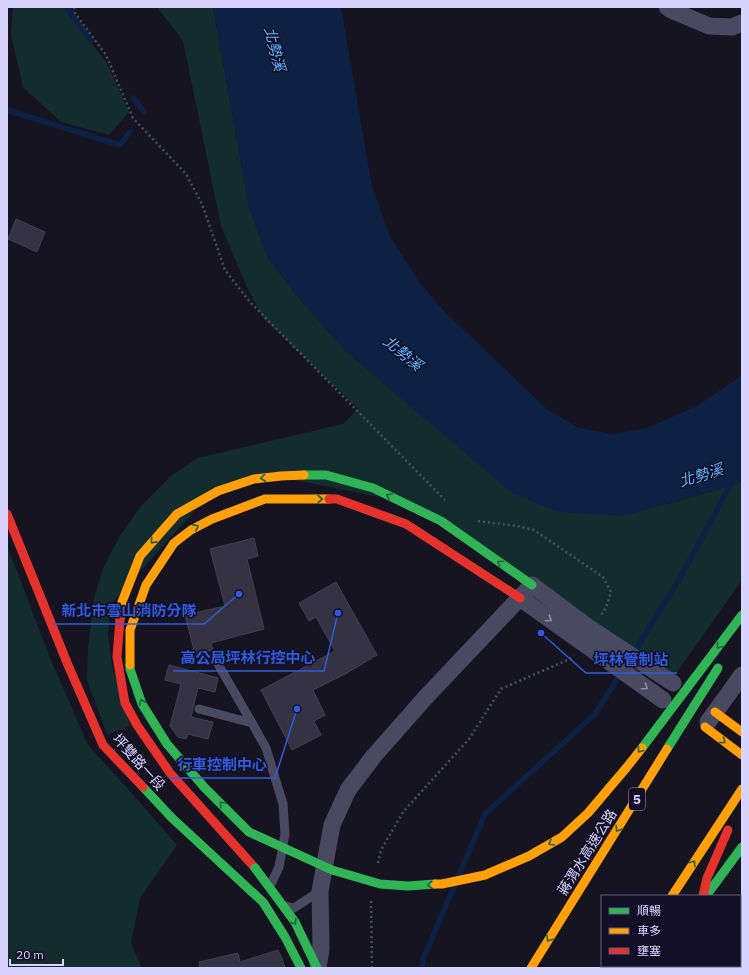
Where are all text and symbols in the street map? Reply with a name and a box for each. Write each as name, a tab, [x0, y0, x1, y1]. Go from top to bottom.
water label: 北勢溪	[260, 25, 290, 75]
water label: 北勢溪	[380, 331, 428, 376]
water label: 北勢溪	[677, 459, 727, 491]
one-way arrow	[260, 473, 266, 482]
one-way arrow	[386, 493, 393, 501]
one-way arrow	[317, 495, 323, 503]
one-way arrow	[192, 525, 199, 532]
one-way arrow	[151, 537, 158, 544]
one-way arrow	[497, 560, 504, 568]
callout: 新北市雪山消防分隊	[53, 597, 204, 624]
text: 新北市雪山消防分隊	[61, 601, 197, 620]
one-way arrow	[545, 614, 552, 622]
one-way arrow	[716, 642, 723, 649]
callout: 高公局坪林行控中心	[173, 644, 324, 671]
callout: 坪林管制站	[586, 646, 677, 673]
text: 高公局坪林行控中心	[180, 648, 316, 667]
text: 坪林管制站	[593, 650, 669, 669]
one-way arrow	[641, 682, 648, 690]
one-way arrow	[139, 699, 147, 707]
street label: 坪雙路一段	[109, 730, 169, 794]
one-way arrow	[719, 736, 726, 743]
one-way arrow	[638, 745, 645, 752]
callout: 行車控制中心	[169, 751, 275, 778]
text: 行車控制中心	[177, 755, 267, 774]
road number: 5	[629, 788, 645, 810]
one-way arrow	[219, 801, 227, 809]
street label: 蔣渭水高速公路	[553, 806, 621, 898]
one-way arrow	[615, 825, 622, 832]
one-way arrow	[548, 839, 555, 846]
one-way arrow	[689, 861, 696, 868]
one-way arrow	[426, 881, 432, 889]
legend	[601, 895, 741, 967]
text: 順暢	[637, 903, 661, 918]
one-way arrow	[289, 918, 297, 925]
text: 車多	[637, 923, 661, 938]
one-way arrow	[546, 935, 554, 942]
scale bar	[10, 941, 63, 967]
text: 壅塞	[637, 943, 661, 958]
text: 20 m	[16, 947, 44, 962]

